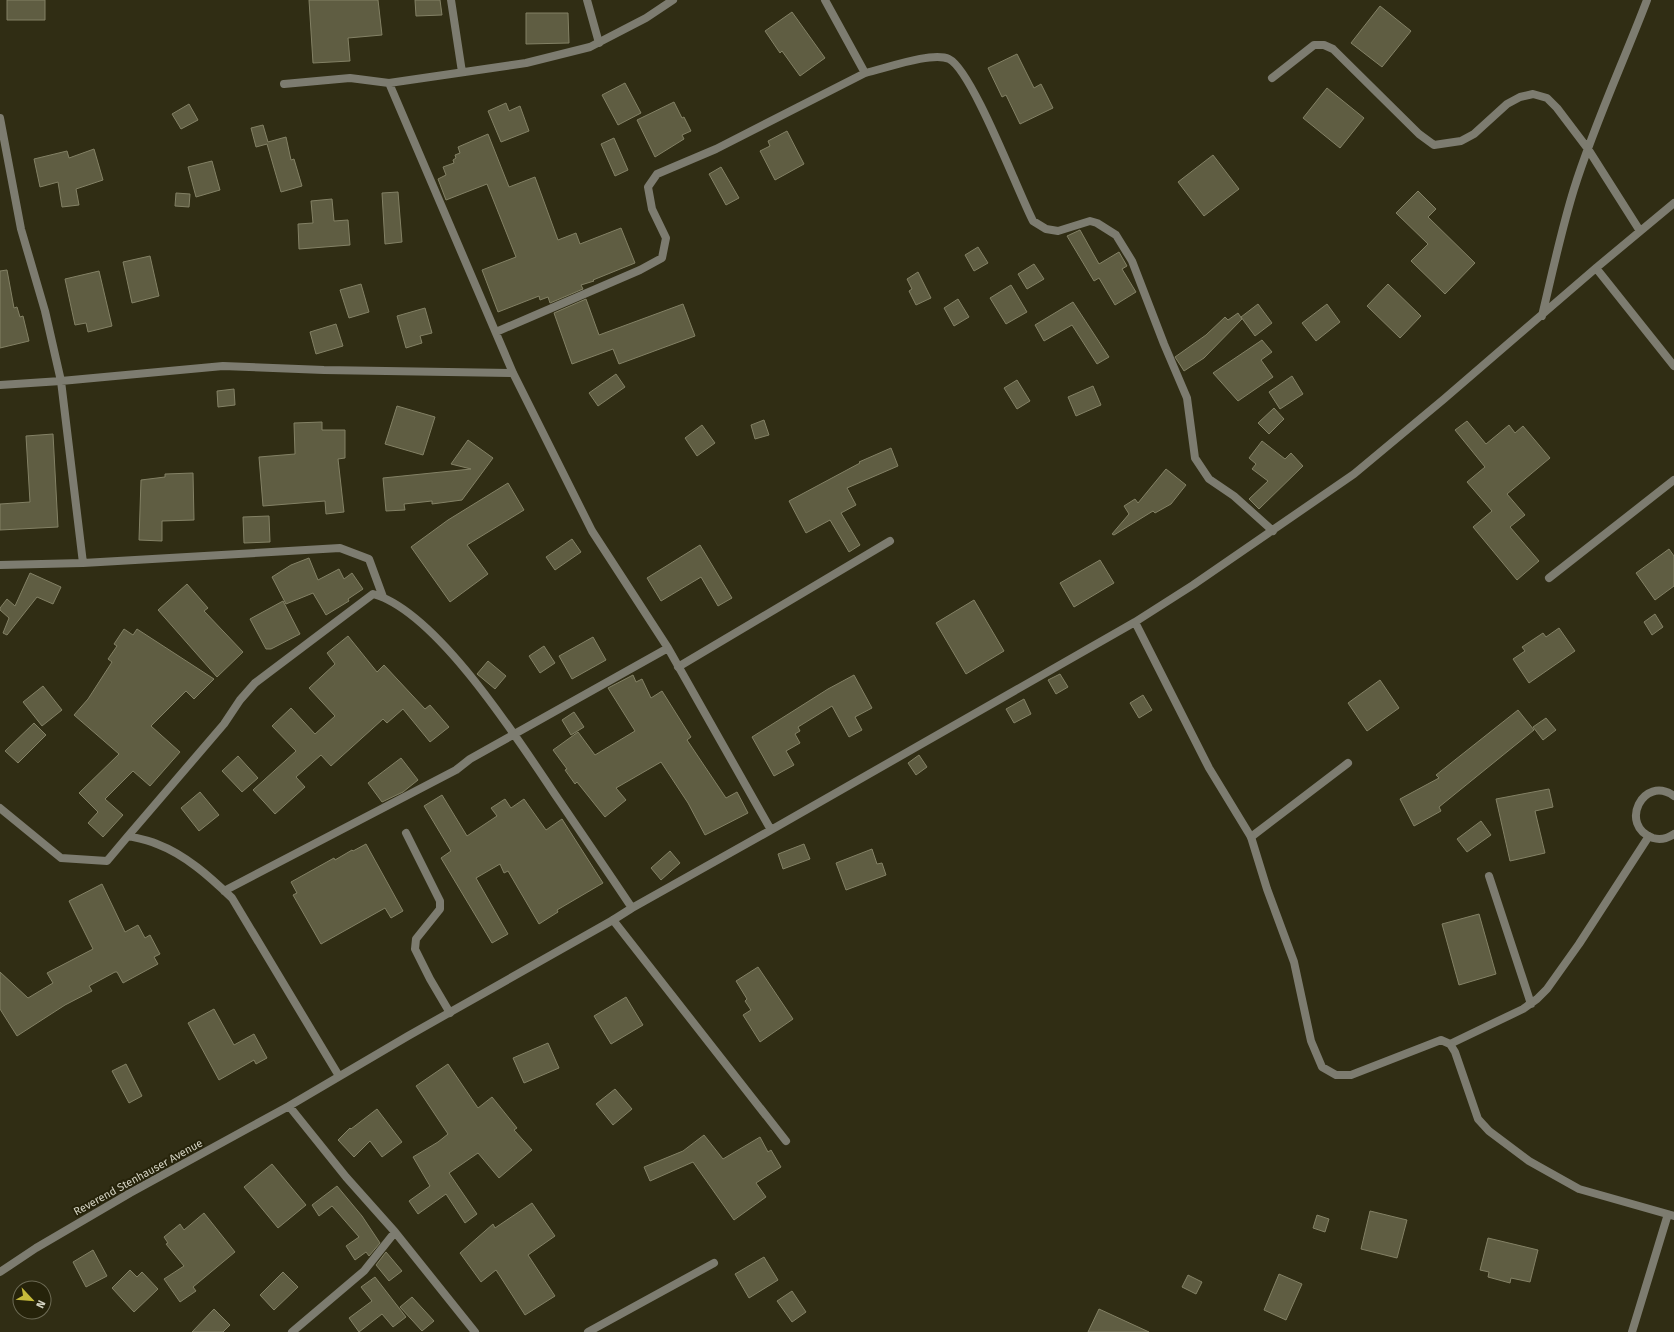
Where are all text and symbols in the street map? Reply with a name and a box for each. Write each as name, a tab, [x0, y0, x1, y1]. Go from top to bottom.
street label: Reverend Stenhauser Avenue	[71, 1136, 205, 1218]
north arrow	[12, 1280, 52, 1320]
text: N	[33, 1298, 48, 1310]

